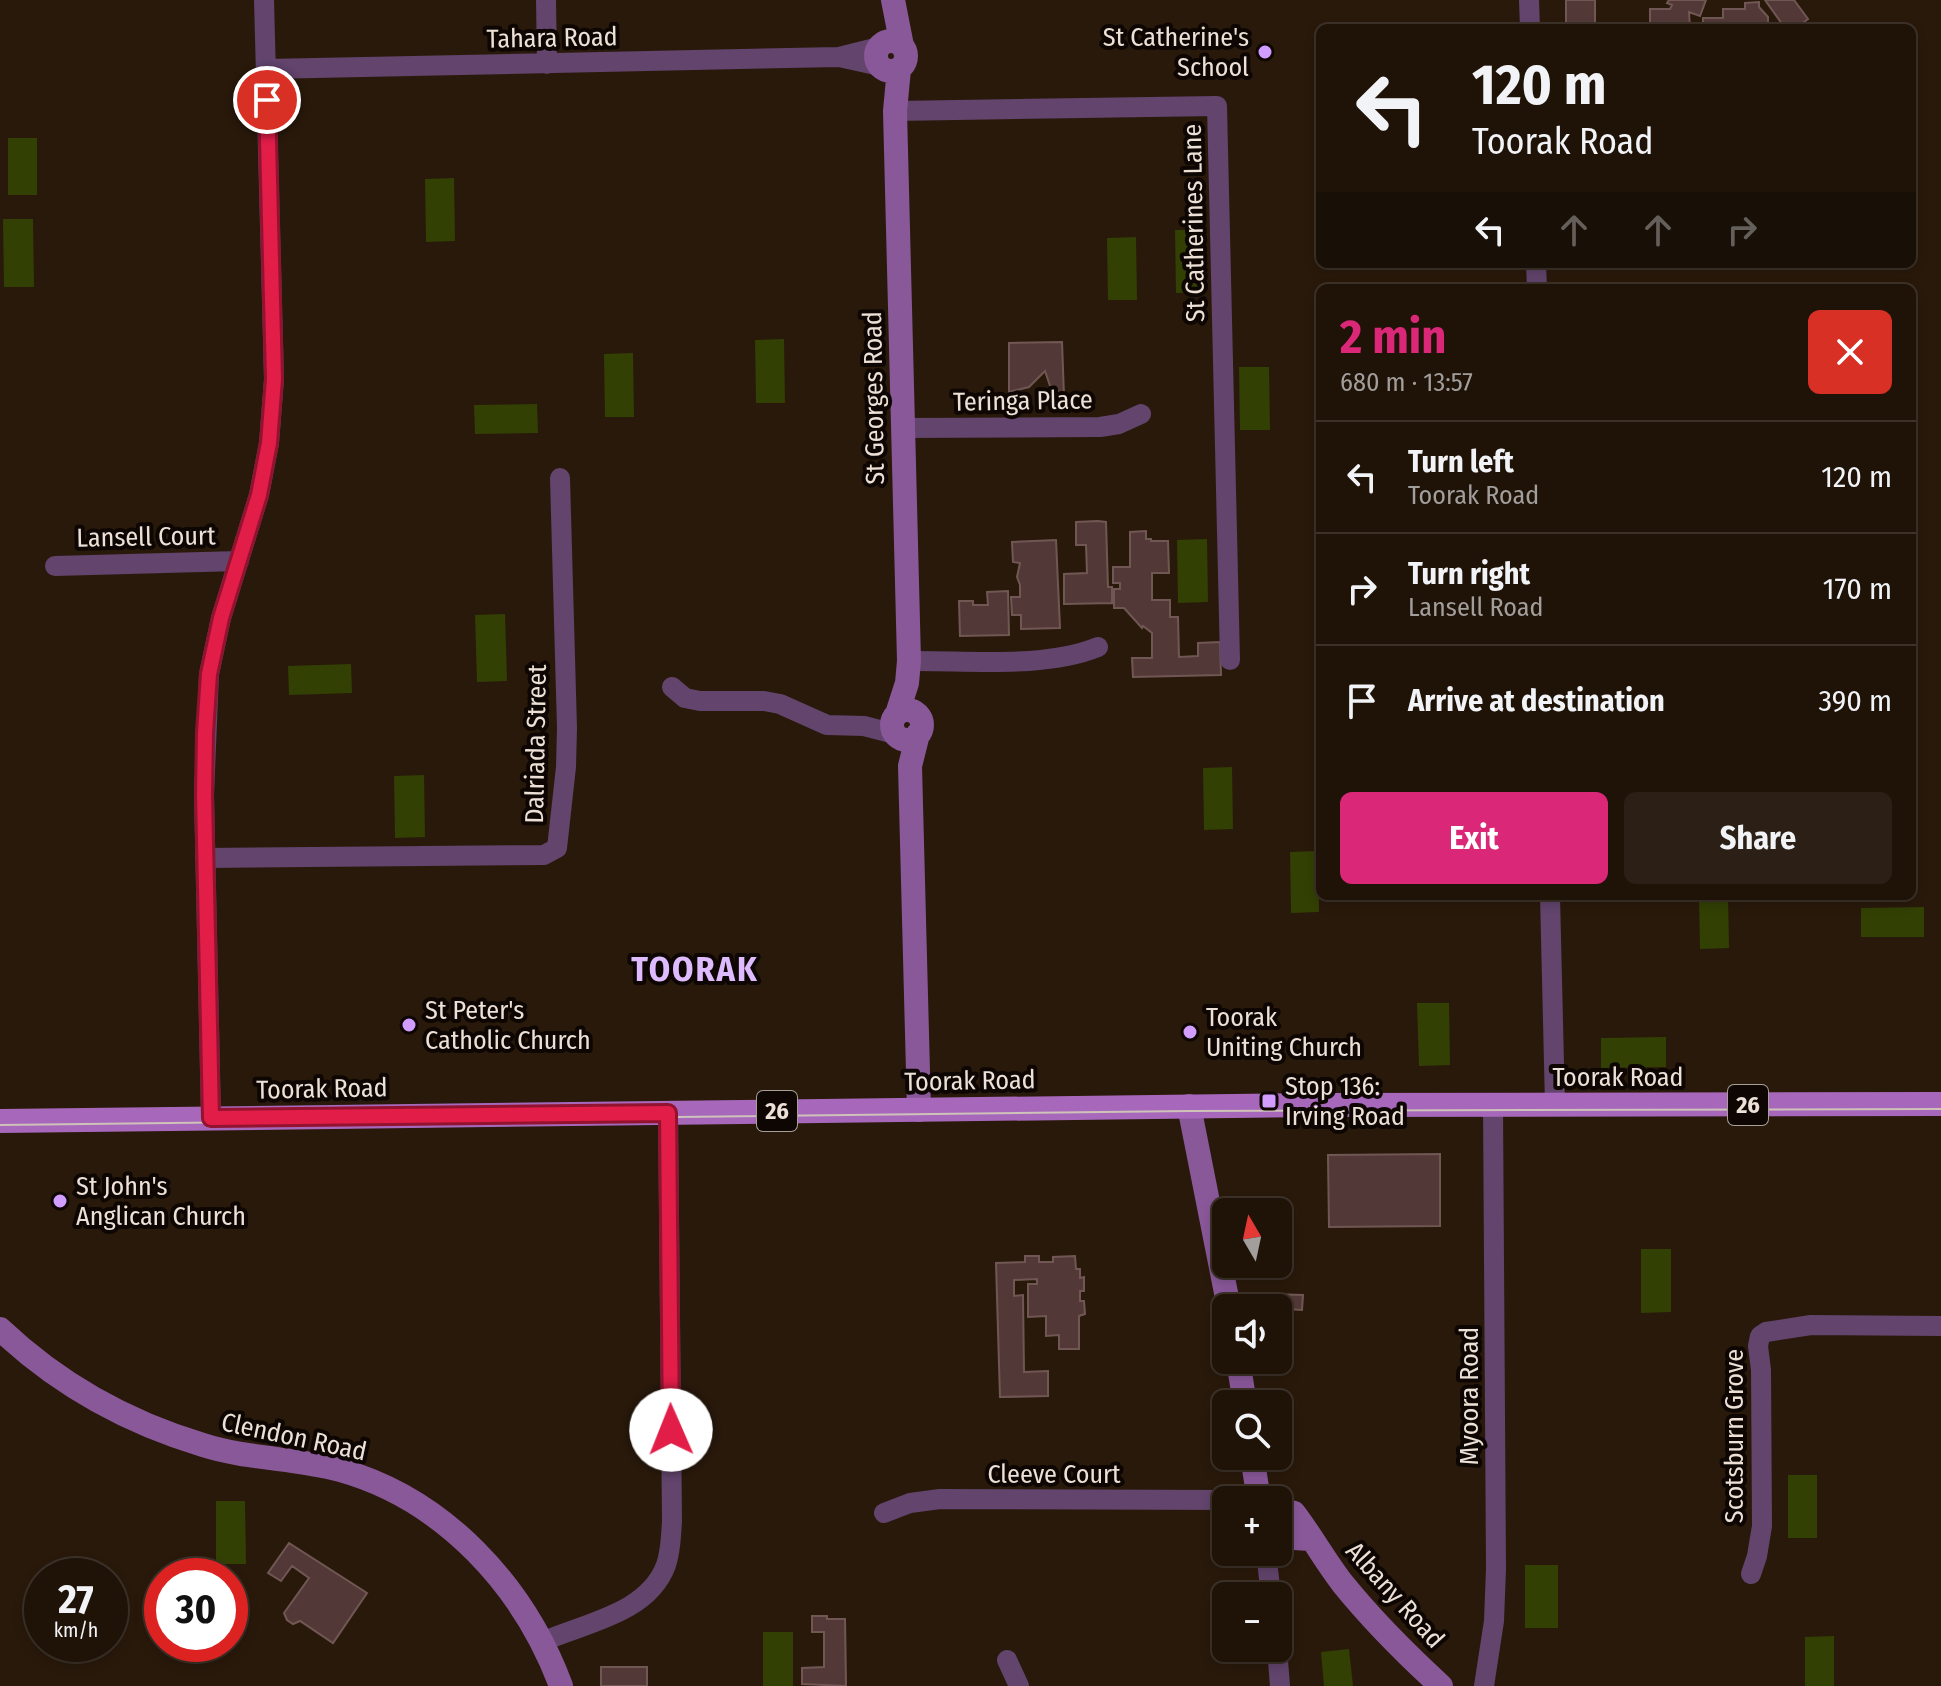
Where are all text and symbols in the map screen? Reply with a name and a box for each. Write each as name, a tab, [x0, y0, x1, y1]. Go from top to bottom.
street label: Tahara Road	[486, 21, 618, 55]
place label: St Catherine's School	[1103, 22, 1249, 83]
marker: St Catherine's School	[1256, 43, 1274, 61]
text: 120 m	[1472, 52, 1607, 119]
icon: left	[1340, 56, 1444, 160]
pin	[233, 66, 301, 134]
icon: arrive	[245, 78, 289, 122]
text: Toorak Road	[1472, 120, 1654, 164]
street label: St Catherines Lane	[1177, 124, 1211, 322]
icon: left	[1468, 208, 1512, 252]
icon: ahead	[1552, 208, 1596, 252]
icon: ahead	[1636, 208, 1680, 252]
icon: right	[1720, 208, 1764, 252]
text: 2 min	[1340, 308, 1446, 366]
button: close	[1808, 310, 1892, 394]
street label: St Georges Road	[857, 311, 891, 485]
text: 680 m · 13:57	[1340, 367, 1473, 398]
street label: Teringa Place	[953, 384, 1093, 418]
text: Turn left	[1408, 444, 1514, 480]
icon: left	[1340, 455, 1384, 499]
text: 120 m	[1821, 459, 1892, 495]
text: Toorak Road	[1408, 480, 1539, 511]
street label: Lansell Court	[76, 520, 216, 554]
text: Turn right	[1408, 556, 1530, 592]
icon: right	[1340, 567, 1384, 611]
text: 170 m	[1823, 571, 1892, 607]
text: Lansell Road	[1408, 592, 1543, 623]
street label: Dalriada Street	[519, 664, 553, 824]
icon: arrive	[1340, 679, 1384, 723]
text: Arrive at destination	[1408, 683, 1665, 719]
text: 390 m	[1818, 683, 1892, 719]
button: Exit	[1340, 792, 1608, 884]
button: Share	[1624, 792, 1892, 884]
district label: TOORAK	[631, 949, 759, 990]
place label: St Peter's Catholic Church	[425, 995, 591, 1056]
place label: Toorak Uniting Church	[1206, 1002, 1362, 1063]
marker: St Peter's Catholic Church	[400, 1016, 418, 1034]
marker: Toorak Uniting Church	[1181, 1023, 1199, 1041]
street label: Toorak Road	[1552, 1062, 1684, 1093]
street label: Toorak Road	[904, 1064, 1036, 1098]
place label: Stop 136: Irving Road	[1285, 1071, 1405, 1132]
street label: Toorak Road	[256, 1072, 388, 1106]
road number: 26	[1728, 1085, 1768, 1125]
road number: 26	[757, 1091, 797, 1131]
marker: Stop 136: Irving Road	[1260, 1092, 1278, 1110]
place label: St John's Anglican Church	[76, 1171, 246, 1232]
marker: St John's Anglican Church	[51, 1192, 69, 1210]
north arrow	[1212, 1198, 1292, 1278]
map controls	[1212, 1198, 1292, 1662]
button: sound	[1212, 1294, 1292, 1374]
street label: Myoora Road	[1454, 1327, 1485, 1465]
street label: Scotsburn Grove	[1719, 1349, 1750, 1523]
position arrow	[629, 1388, 713, 1472]
button: search	[1212, 1390, 1292, 1470]
street label: Clendon Road	[219, 1406, 369, 1468]
street label: Cleeve Court	[987, 1459, 1121, 1490]
button: +	[1212, 1486, 1292, 1566]
street label: Albany Road	[1339, 1536, 1451, 1654]
speed limit sign: 30	[144, 1558, 248, 1662]
text: 27	[58, 1576, 94, 1624]
button: −	[1212, 1582, 1292, 1662]
text: km/h	[54, 1618, 98, 1642]

